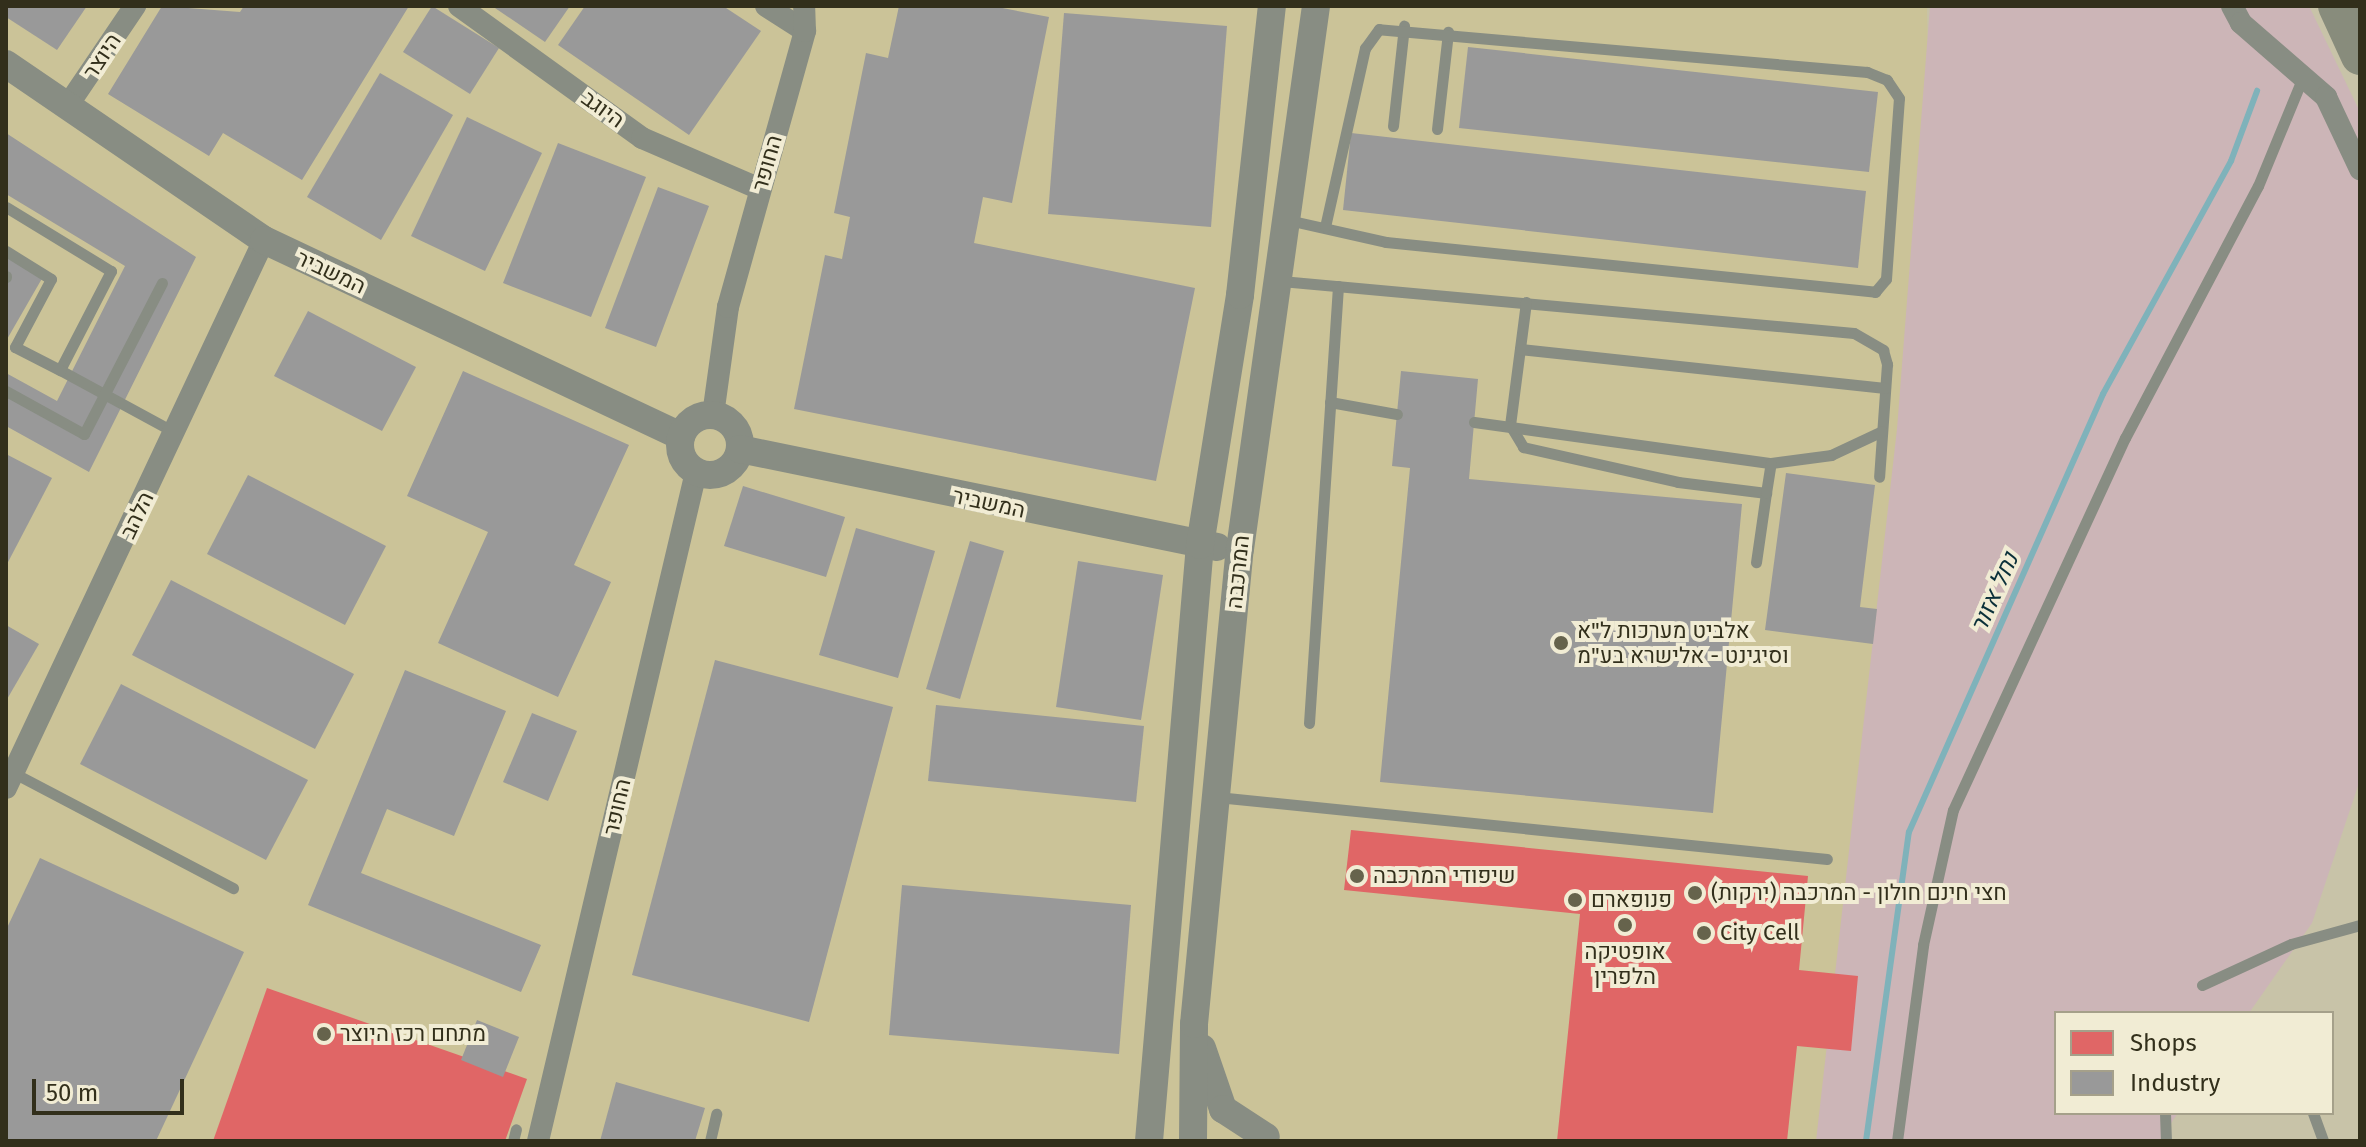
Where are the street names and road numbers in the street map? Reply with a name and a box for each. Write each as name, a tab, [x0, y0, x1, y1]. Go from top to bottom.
street label: היוצר	[77, 28, 127, 84]
street label: היוגב	[577, 85, 629, 133]
street label: החופר	[746, 132, 788, 194]
street label: המשביר	[292, 245, 370, 299]
street label: המשביר	[950, 482, 1028, 524]
street label: הלהב	[114, 487, 160, 543]
street label: המרכבה	[1221, 534, 1255, 610]
street label: החופר	[598, 776, 636, 838]

